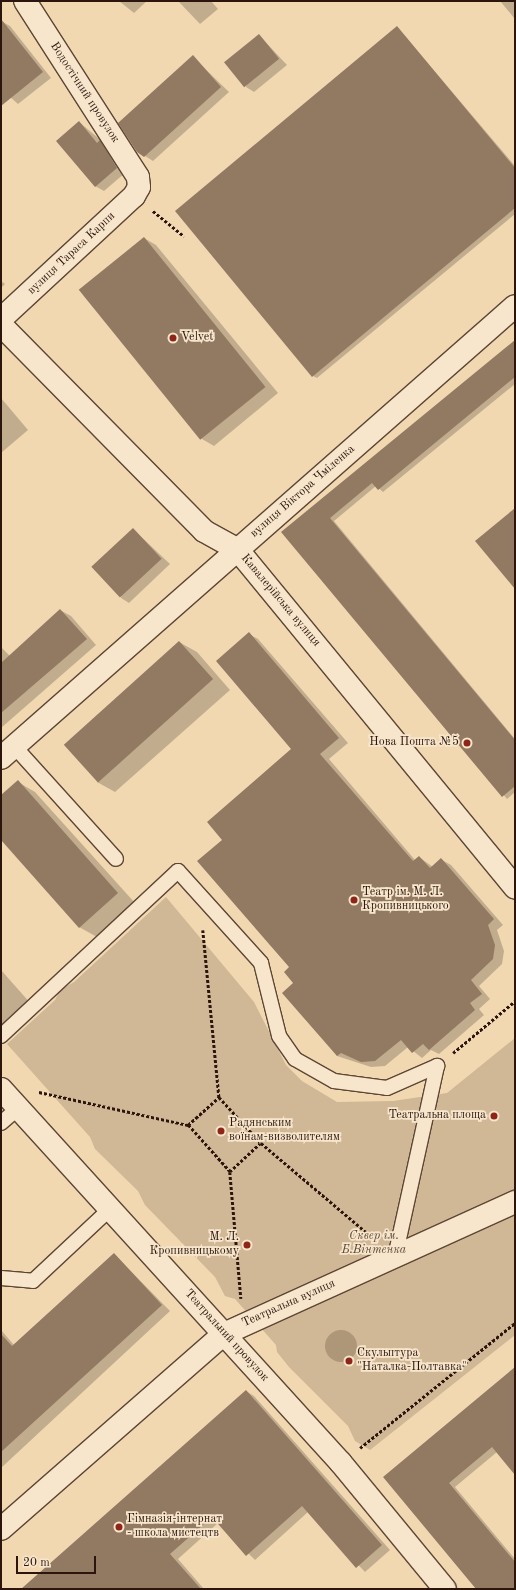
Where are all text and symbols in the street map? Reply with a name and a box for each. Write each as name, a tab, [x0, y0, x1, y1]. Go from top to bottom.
street label: Водостічний провулок	[46, 40, 122, 146]
street label: вулиця Тараса Карпи	[25, 210, 119, 298]
place label: Velvet	[181, 331, 213, 345]
marker: Velvet	[168, 333, 178, 343]
street label: вулиця Віктора Чміленка	[248, 443, 358, 541]
street label: Кавалерійська вулиця	[237, 552, 323, 650]
place label: Нова Пошта №5	[369, 736, 459, 750]
marker: Нова Пошта №5	[462, 738, 472, 748]
place label: Театр ім. М. Л. Кропивницького	[362, 886, 449, 914]
marker: Театр ім. М. Л. Кропивницького	[349, 895, 359, 905]
place label: Театральна площа	[388, 1109, 486, 1123]
marker: Театральна площа	[489, 1111, 499, 1121]
place label: Радянським воїнам-визволителям	[229, 1117, 340, 1145]
marker: Радянським воїнам-визволителям	[216, 1126, 226, 1136]
park label: Сквер ім. Б.Вінтенка	[342, 1230, 406, 1258]
place label: М. Л. Кропивницькому	[149, 1231, 239, 1259]
marker: М. Л. Кропивницькому	[242, 1240, 252, 1250]
street label: Театральна вулиця	[240, 1277, 338, 1331]
street label: Театральний провулок	[181, 1287, 271, 1385]
place label: Скульптура "Наталка-Полтавка"	[357, 1347, 467, 1375]
marker: Скульптура "Наталка-Полтавка"	[344, 1356, 354, 1366]
place label: Гімназія-інтернат - школа мистецтв	[127, 1513, 222, 1541]
marker: Гімназія-інтернат - школа мистецтв	[114, 1522, 124, 1532]
scale bar	[18, 1548, 98, 1574]
text: 20 m	[23, 1557, 50, 1569]

